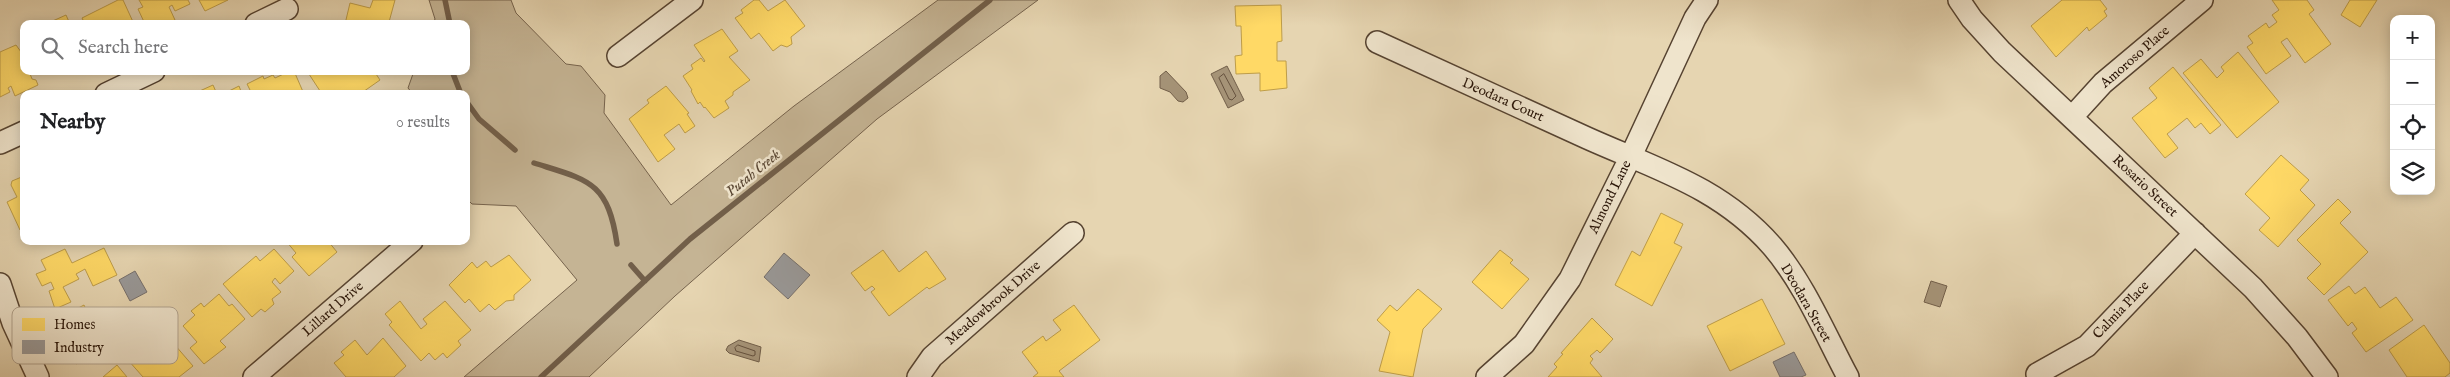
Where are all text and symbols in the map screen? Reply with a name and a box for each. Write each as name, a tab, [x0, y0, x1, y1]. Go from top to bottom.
map controls	[2390, 15, 2435, 195]
button: +	[2390, 15, 2435, 60]
search box	[20, 20, 470, 75]
street label: Amoroso Place	[2096, 22, 2174, 93]
icon: search	[38, 34, 66, 62]
text: Search here	[78, 36, 169, 60]
button: −	[2390, 60, 2435, 105]
street label: Deodara Court	[1459, 74, 1547, 126]
button: locate	[2390, 105, 2435, 150]
text: Nearby	[40, 109, 105, 136]
text: 0 results	[396, 113, 450, 133]
water label: Putah Creek	[722, 145, 784, 201]
button: layers	[2390, 150, 2435, 195]
street label: Rosario Street	[2108, 151, 2182, 221]
street label: Almond Lane	[1584, 157, 1636, 238]
street label: Meadowbrook Drive	[942, 256, 1045, 349]
street label: Deodara Street	[1776, 260, 1836, 346]
street label: Lillard Drive	[299, 277, 368, 341]
street label: Calmia Place	[2089, 277, 2154, 343]
legend	[12, 307, 178, 364]
text: Homes	[54, 316, 96, 334]
text: Industry	[54, 339, 104, 357]

